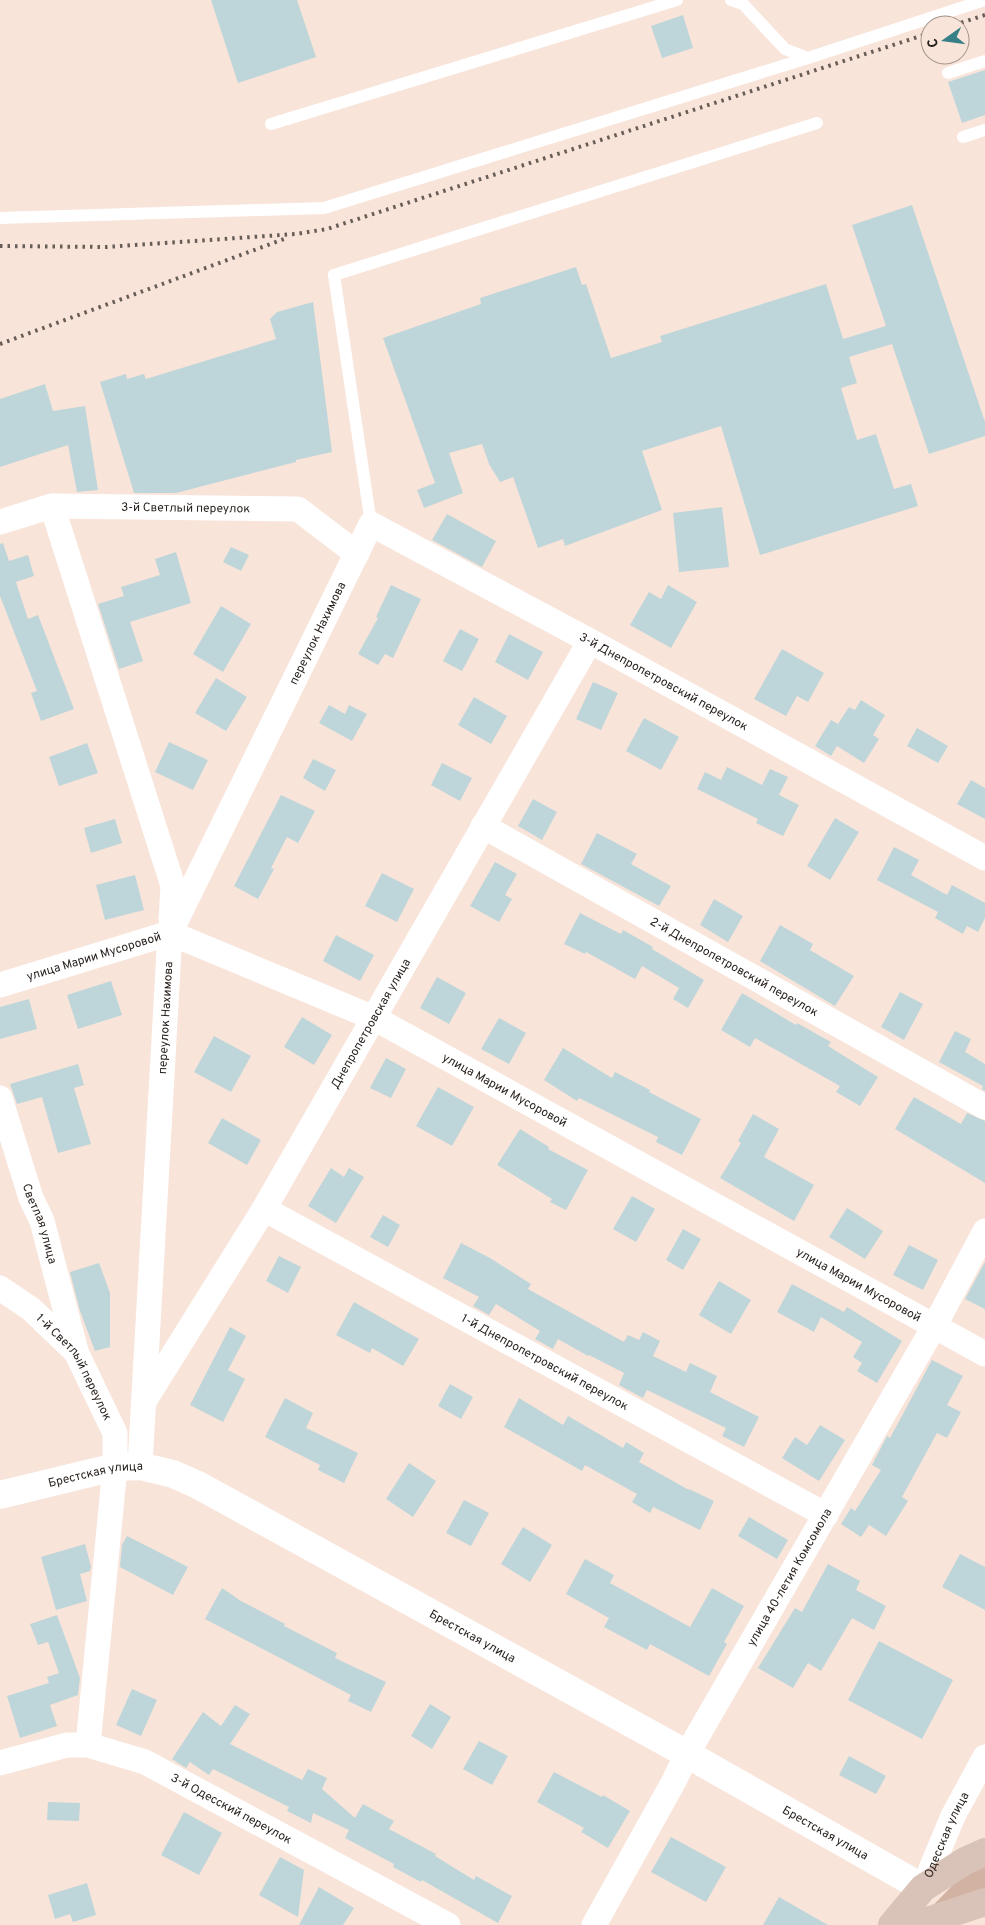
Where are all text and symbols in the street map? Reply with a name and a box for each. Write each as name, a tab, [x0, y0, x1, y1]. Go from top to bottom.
north arrow	[920, 15, 970, 65]
text: С	[924, 36, 943, 49]
street label: 3-й Светлый переулок	[121, 500, 250, 517]
street label: переулок Нахимова	[286, 579, 350, 688]
street label: 3-й Днепропетровский переулок	[576, 630, 751, 735]
street label: 2-й Днепропетровский переулок	[647, 914, 821, 1021]
street label: улица Марии Мусоровой	[25, 929, 163, 985]
street label: Днепропетровская улица	[328, 956, 415, 1092]
street label: переулок Нахимова	[155, 961, 177, 1075]
street label: улица Марии Мусоровой	[439, 1050, 569, 1132]
street label: Светлая улица	[18, 1182, 60, 1266]
street label: улица Марии Мусоровой	[793, 1245, 923, 1326]
street label: 1-й Светлый переулок	[32, 1311, 115, 1423]
street label: 1-й Днепропетровский переулок	[458, 1311, 631, 1415]
street label: Брестская улица	[47, 1459, 143, 1492]
street label: улица 40-летия Комсомола	[744, 1506, 836, 1650]
street label: Брестская улица	[426, 1607, 518, 1667]
street label: 3-й Одесский переулок	[168, 1770, 294, 1849]
street label: Одесская улица	[921, 1789, 973, 1881]
street label: Брестская улица	[779, 1803, 871, 1864]

